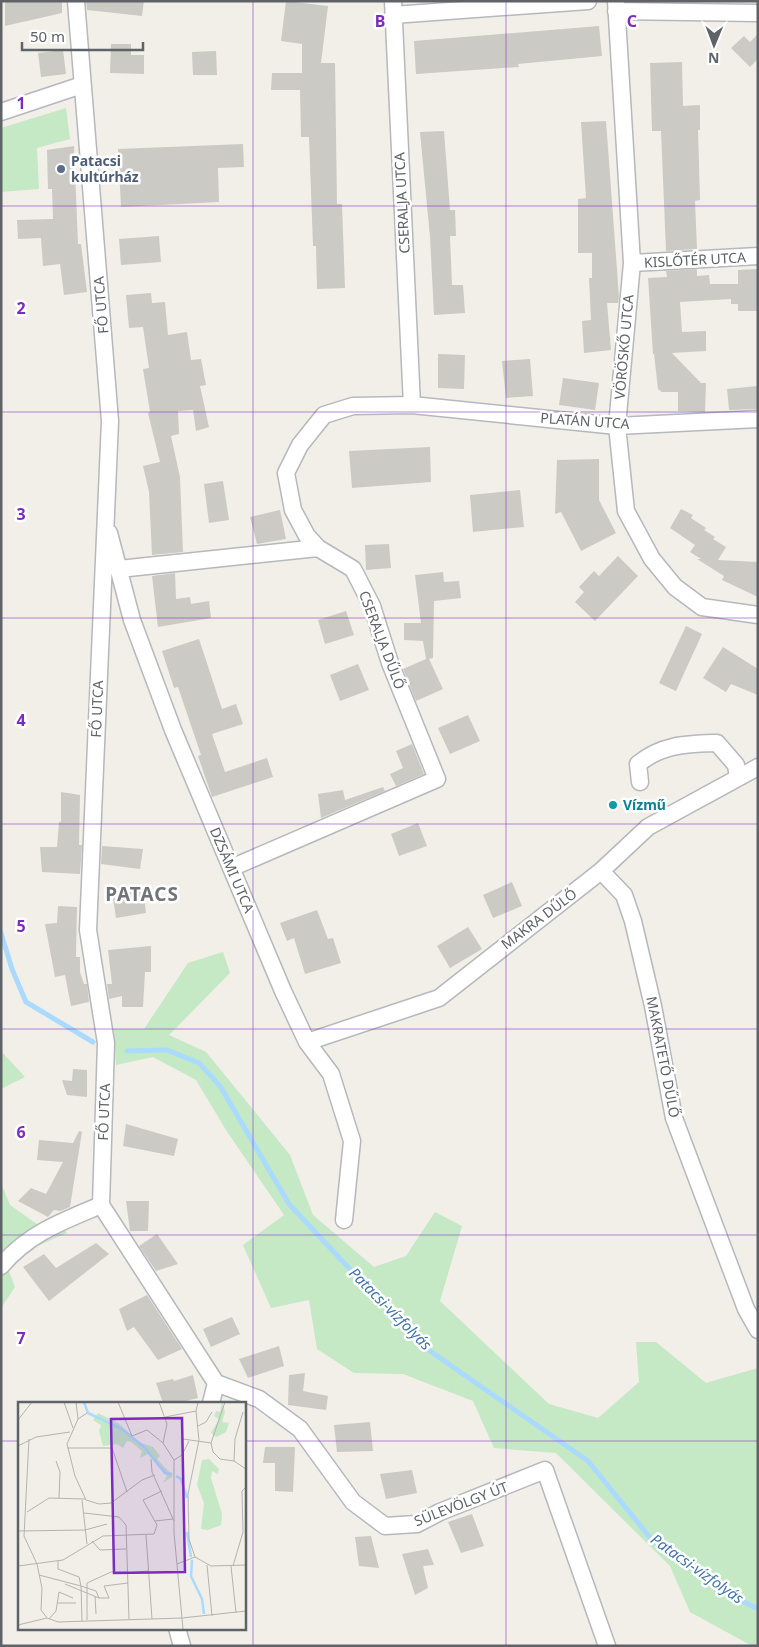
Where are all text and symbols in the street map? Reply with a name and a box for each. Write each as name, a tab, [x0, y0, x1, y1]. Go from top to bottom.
text: B	[375, 10, 385, 32]
text: C	[627, 10, 637, 32]
scale bar	[22, 20, 144, 52]
north arrow	[689, 20, 739, 70]
text: 50 m	[30, 26, 65, 46]
text: N	[708, 49, 720, 68]
text: 1	[16, 92, 26, 114]
place label: Patacsi kultúrház	[71, 151, 139, 186]
street label: CSERALJA UTCA	[389, 152, 414, 254]
marker: Patacsi kultúrház	[55, 163, 67, 175]
street label: KISLŐTÉR UTCA	[643, 247, 747, 272]
street label: FŐ UTCA	[89, 276, 112, 334]
street label: VÖRÖSKŐ UTCA	[609, 294, 638, 400]
text: 2	[16, 297, 26, 319]
street label: PLATÁN UTCA	[540, 408, 630, 433]
text: 3	[16, 503, 26, 525]
street label: CSERALJA DŰLŐ	[355, 588, 410, 692]
street label: FŐ UTCA	[86, 680, 107, 738]
text: 4	[16, 709, 26, 731]
place label: Vízmű	[623, 795, 666, 814]
marker: Vízmű	[607, 799, 619, 811]
street label: DZSÁMI UTCA	[206, 824, 259, 916]
district label: PATACS	[105, 881, 179, 907]
street label: MAKRA DŰLŐ	[497, 884, 580, 953]
text: 5	[16, 915, 26, 937]
street label: MAKRATETŐ DŰLŐ	[642, 995, 685, 1119]
street label: FŐ UTCA	[93, 1083, 114, 1141]
text: 6	[16, 1121, 26, 1143]
water label: Patacsi-vízfolyás	[345, 1263, 437, 1354]
text: 7	[16, 1327, 26, 1349]
inset map	[18, 1402, 245, 1630]
street label: SÜLEVÖLGY ÚT	[411, 1477, 511, 1530]
water label: Patacsi-vízfolyás	[647, 1529, 748, 1608]

